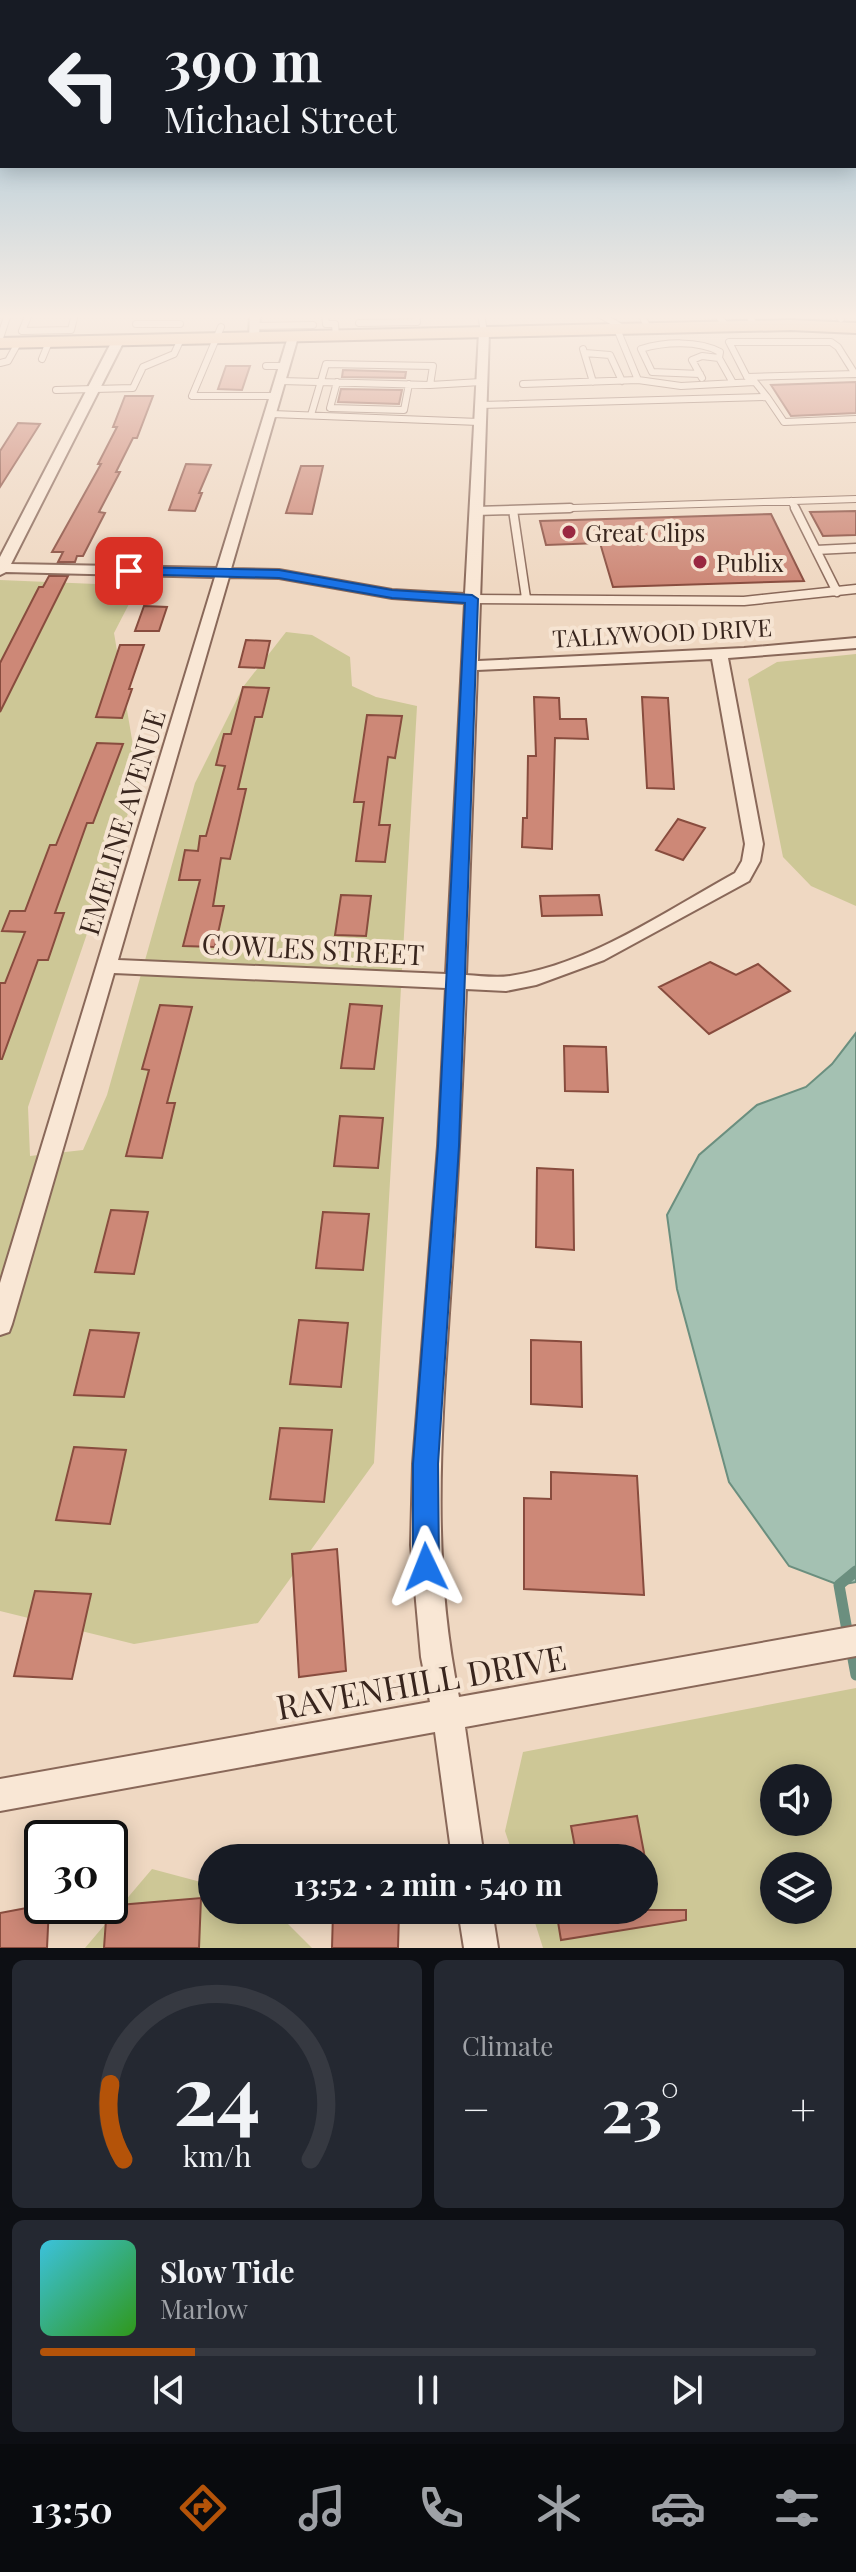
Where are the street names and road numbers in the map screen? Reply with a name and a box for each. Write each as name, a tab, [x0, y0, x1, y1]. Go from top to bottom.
street label: TALLYWOOD DRIVE	[551, 610, 773, 654]
street label: EMELINE AVENUE	[69, 705, 173, 939]
street label: COWLES STREET	[201, 924, 425, 972]
street label: RAVENHILL DRIVE	[272, 1633, 570, 1729]

